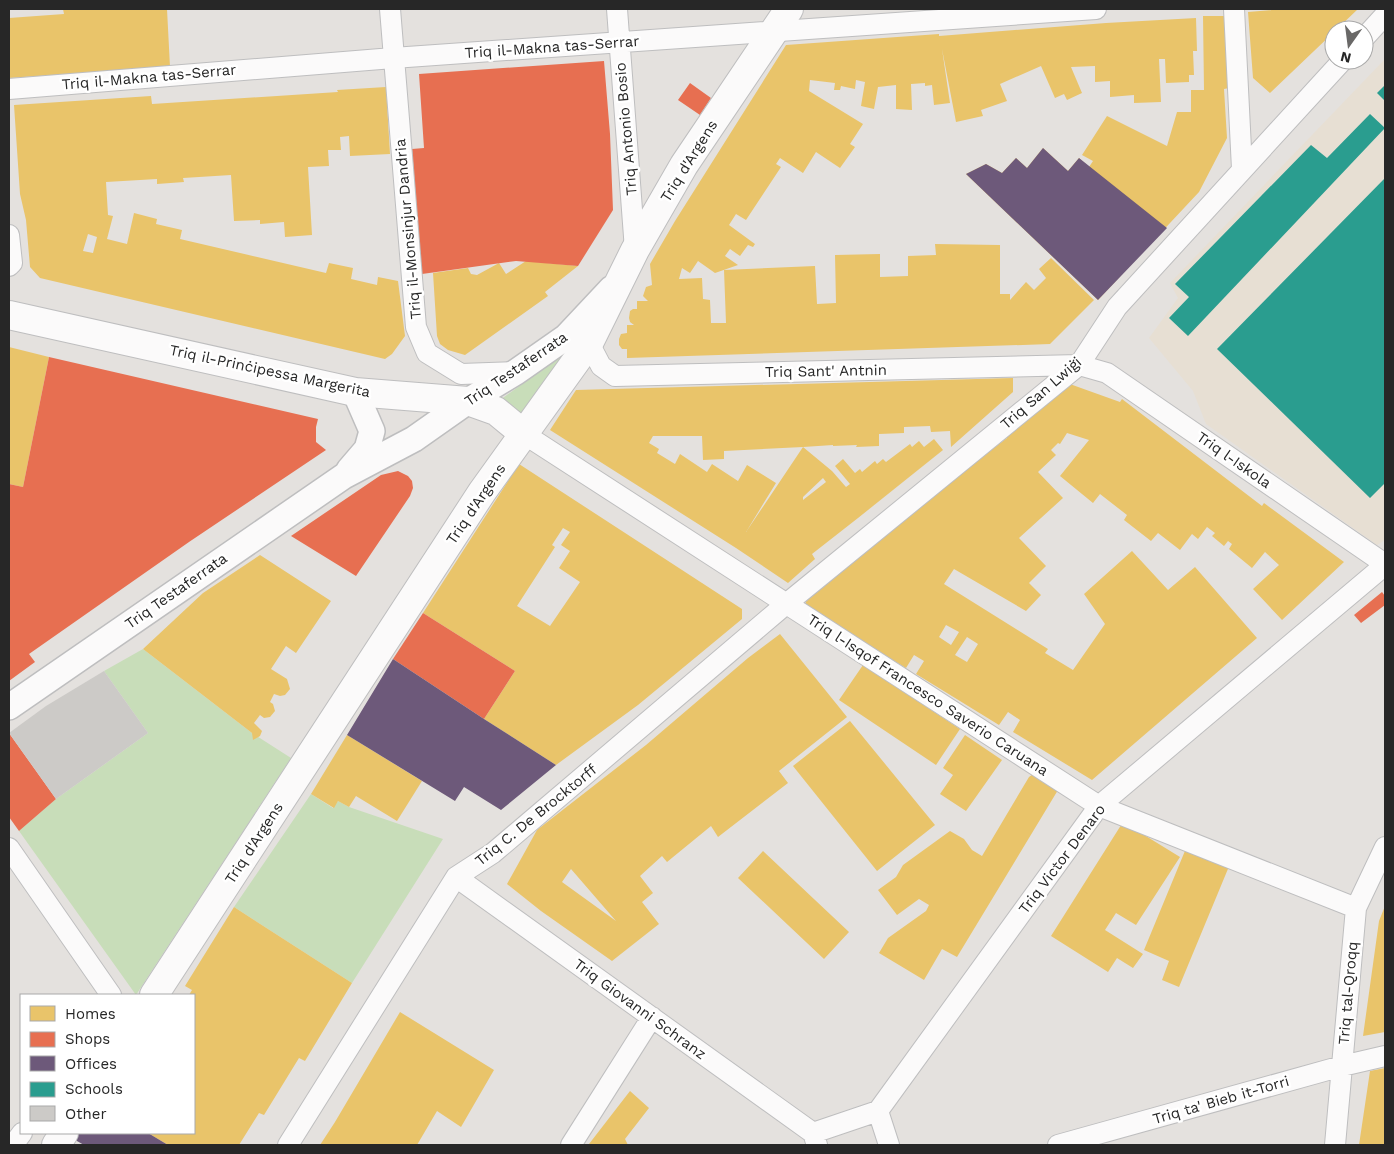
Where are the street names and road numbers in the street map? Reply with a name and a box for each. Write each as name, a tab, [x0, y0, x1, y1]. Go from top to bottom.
street label: Triq il-Makna tas-Serrar	[464, 32, 640, 62]
street label: Triq il-Makna tas-Serrar	[61, 60, 237, 94]
street label: Triq Antonio Bosio	[611, 62, 641, 196]
street label: Triq d'Argens	[657, 117, 721, 205]
street label: Triq il-Monsinjur Dandria	[391, 137, 425, 320]
street label: Triq Testaferrata	[461, 328, 571, 410]
street label: Triq il-Prinċipessa Margerita	[168, 341, 373, 401]
street label: Triq San Lwiġi	[997, 353, 1085, 433]
street label: Triq Sant' Antnin	[765, 361, 887, 381]
street label: Triq l-Iskola	[1193, 428, 1275, 493]
street label: Triq d'Argens	[442, 460, 510, 548]
street label: Triq Testaferrata	[122, 549, 231, 633]
street label: Triq l-Isqof Francesco Saverio Caruana	[804, 610, 1052, 780]
street label: Triq C. De Brocktorff	[472, 760, 601, 870]
street label: Triq d'Argens	[221, 799, 287, 887]
street label: Triq Victor Denaro	[1015, 801, 1109, 917]
street label: Triq tal-Qroqq	[1335, 941, 1361, 1045]
street label: Triq Giovanni Schranz	[570, 955, 710, 1063]
street label: Triq ta' Bieb it-Torri	[1151, 1072, 1291, 1128]

